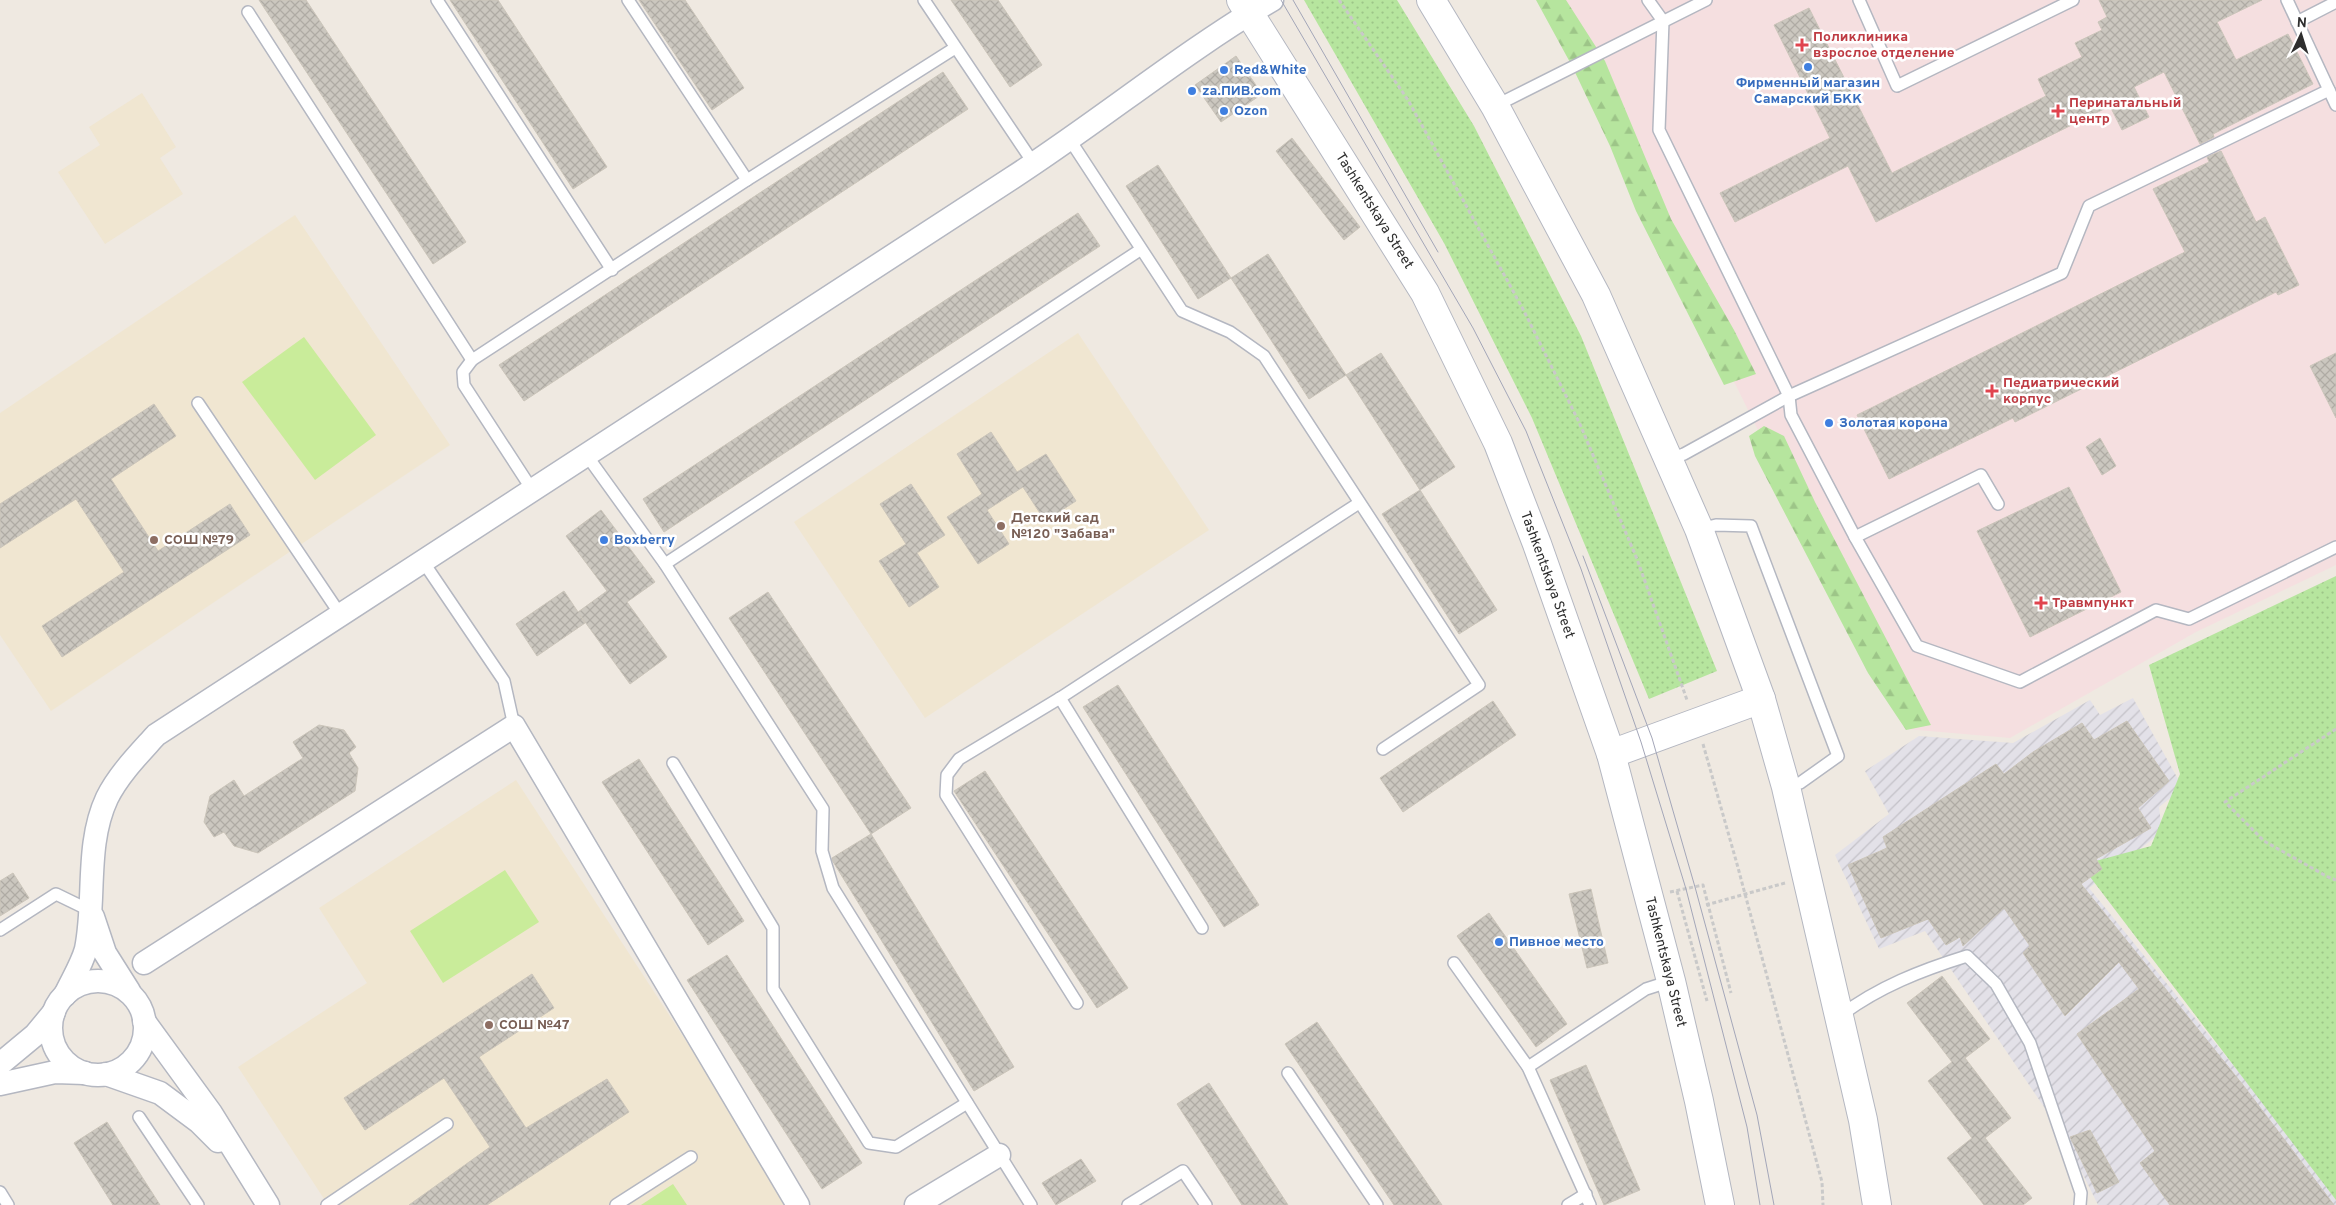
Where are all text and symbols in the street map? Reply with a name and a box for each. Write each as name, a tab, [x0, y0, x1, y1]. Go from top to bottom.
north arrow	[2276, 10, 2326, 60]
text: N	[2296, 15, 2307, 32]
place label: Поликлиника взрослое отделение	[1813, 29, 1955, 62]
marker: Поликлиника взрослое отделение	[1795, 38, 1809, 52]
marker: Фирменный магазин Самарский БКК	[1802, 61, 1814, 73]
place label: Red&White	[1234, 62, 1307, 79]
marker: Red&White	[1218, 64, 1230, 76]
place label: Фирменный магазин Самарский БКК	[1736, 75, 1880, 108]
place label: za.ПИВ.com	[1202, 83, 1281, 100]
marker: za.ПИВ.com	[1186, 85, 1198, 97]
place label: Перинатальный центр	[2069, 95, 2181, 128]
place label: Ozon	[1234, 103, 1267, 120]
marker: Перинатальный центр	[2051, 104, 2065, 118]
marker: Ozon	[1218, 105, 1230, 117]
street label: Tashkentskaya Street	[1331, 150, 1417, 272]
place label: Педиатрический корпус	[2003, 375, 2119, 408]
marker: Педиатрический корпус	[1985, 384, 1999, 398]
place label: Золотая корона	[1839, 415, 1948, 432]
marker: Золотая корона	[1823, 417, 1835, 429]
street label: Tashkentskaya Street	[1516, 509, 1578, 641]
place label: Детский сад №120 "Забава"	[1011, 510, 1115, 543]
marker: Детский сад №120 "Забава"	[995, 520, 1007, 532]
place label: СОШ №79	[164, 532, 234, 549]
place label: Boxberry	[614, 532, 675, 549]
marker: СОШ №79	[148, 534, 160, 546]
marker: Boxberry	[598, 534, 610, 546]
place label: Травмпункт	[2052, 595, 2134, 612]
marker: Травмпункт	[2034, 596, 2048, 610]
street label: Tashkentskaya Street	[1641, 895, 1689, 1029]
place label: Пивное место	[1509, 934, 1604, 951]
marker: Пивное место	[1493, 936, 1505, 948]
place label: СОШ №47	[499, 1017, 570, 1034]
marker: СОШ №47	[483, 1019, 495, 1031]

